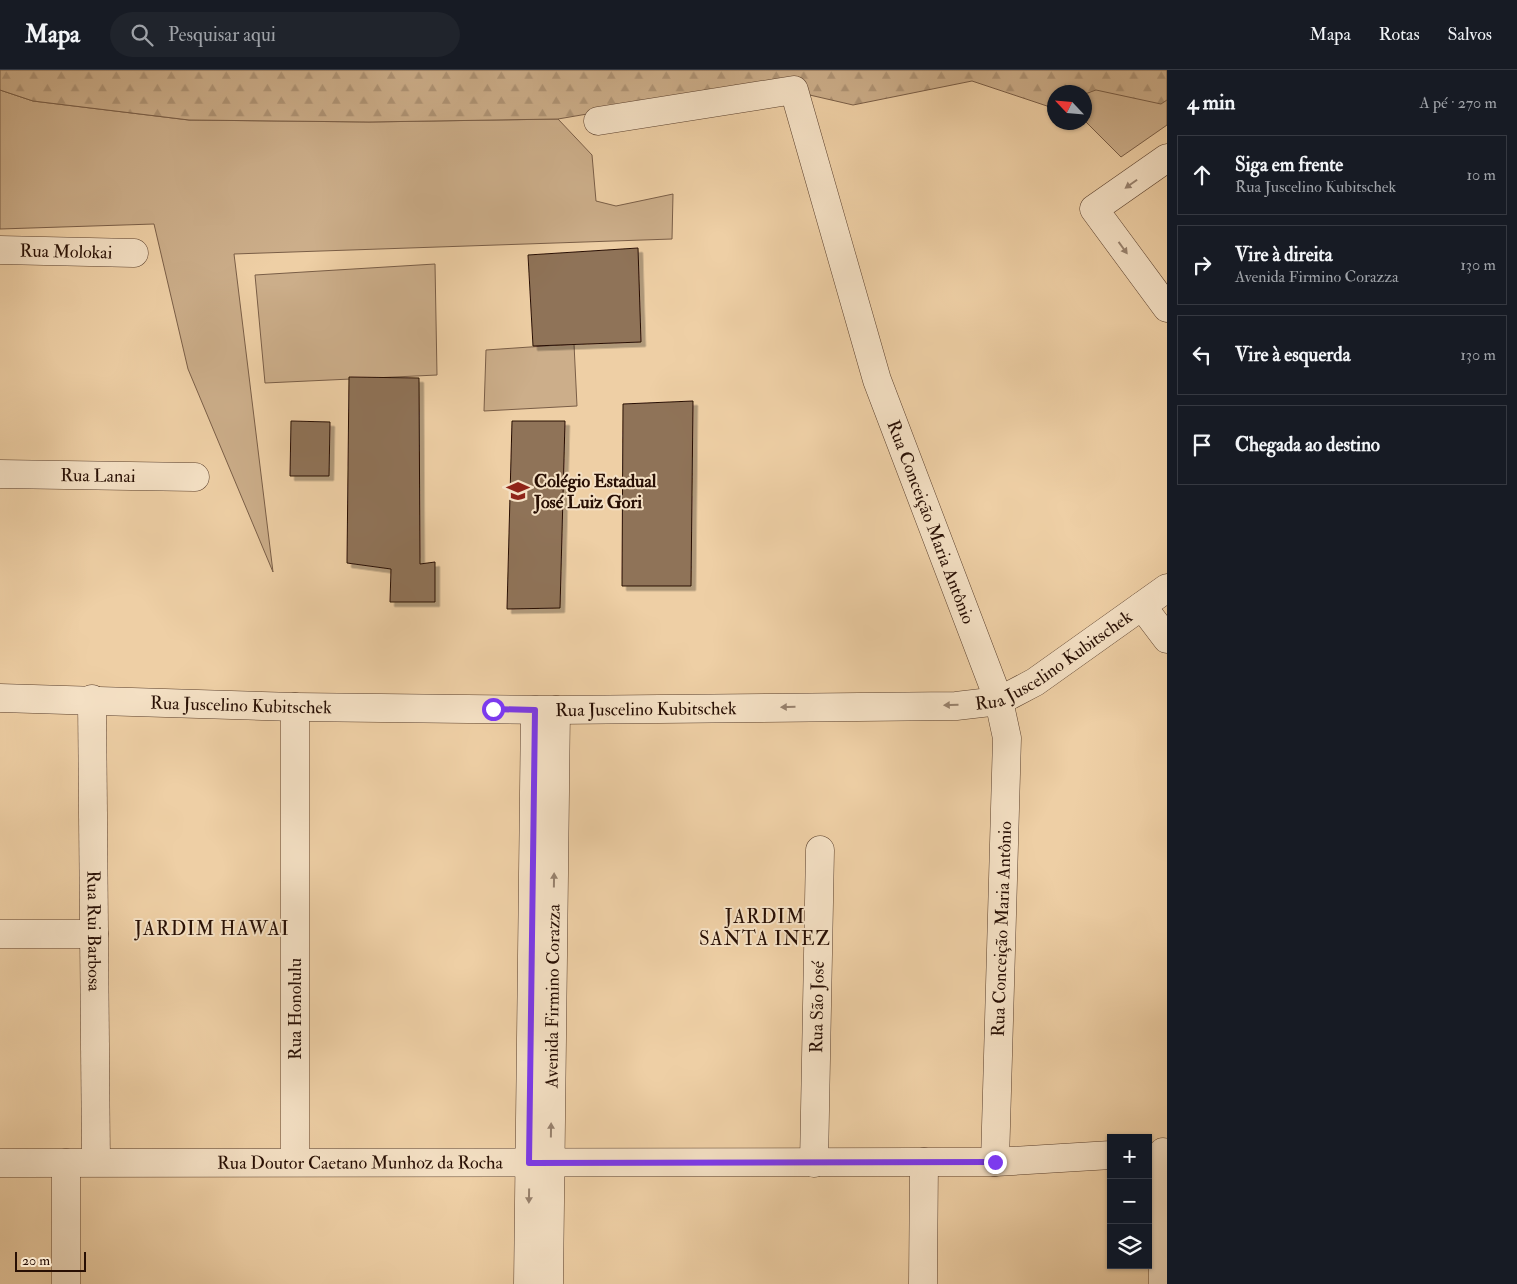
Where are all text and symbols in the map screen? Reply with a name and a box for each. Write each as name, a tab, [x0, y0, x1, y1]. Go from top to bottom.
search box	[110, 12, 460, 57]
text: Mapa	[25, 19, 80, 50]
icon: search	[128, 21, 156, 49]
text: Pesquisar aqui	[168, 23, 276, 47]
text: Mapa	[1310, 23, 1351, 46]
text: Rotas	[1379, 23, 1420, 46]
text: Salvos	[1448, 23, 1492, 46]
north arrow	[1047, 85, 1092, 130]
text: 4 min	[1187, 89, 1235, 116]
text: A pé · 270 m	[1419, 93, 1497, 113]
text: Siga em frente	[1235, 153, 1343, 177]
icon: ahead	[1188, 161, 1216, 189]
text: 10 m	[1466, 165, 1496, 185]
text: Rua Juscelino Kubitschek	[1235, 177, 1396, 197]
one-way arrow	[1124, 179, 1137, 189]
street label: Rua Molokai	[19, 239, 113, 264]
one-way arrow	[1118, 241, 1128, 255]
text: Vire à direita	[1235, 243, 1332, 267]
icon: right	[1188, 251, 1216, 279]
text: 130 m	[1460, 255, 1496, 275]
text: Avenida Firmino Corazza	[1235, 267, 1399, 287]
icon: left	[1188, 341, 1216, 369]
text: Vire à esquerda	[1235, 343, 1350, 367]
text: 130 m	[1460, 345, 1496, 365]
street label: Rua Conceição Maria Antônio	[882, 417, 980, 627]
icon: arrive	[1188, 431, 1216, 459]
text: Chegada ao destino	[1235, 433, 1380, 457]
street label: Rua Lanai	[60, 463, 136, 488]
place label: Colégio Estadual José Luiz Gori	[533, 470, 657, 514]
school or university icon: Colégio Estadual José Luiz Gori	[505, 478, 531, 504]
street label: Rua Juscelino Kubitschek	[974, 605, 1137, 715]
street label: Rua Juscelino Kubitschek	[150, 691, 332, 719]
street label: Rua Juscelino Kubitschek	[555, 697, 737, 722]
route start	[482, 698, 505, 721]
one-way arrow	[942, 702, 958, 710]
one-way arrow	[780, 703, 796, 711]
street label: Rua Conceição Maria Antônio	[987, 820, 1017, 1037]
street label: Rua Rui Barbosa	[82, 870, 106, 992]
one-way arrow	[550, 872, 558, 888]
street label: Avenida Firmino Corazza	[540, 903, 565, 1089]
district label: JARDIM SANTA INEZ	[699, 905, 831, 951]
district label: JARDIM HAWAI	[133, 917, 290, 941]
street label: Rua Honolulu	[284, 958, 307, 1060]
street label: Rua São José	[805, 960, 829, 1053]
one-way arrow	[547, 1122, 555, 1138]
map controls	[1107, 1134, 1152, 1269]
button: +	[1107, 1134, 1152, 1179]
street label: Rua Doutor Caetano Munhoz da Rocha	[217, 1151, 503, 1174]
route end	[984, 1151, 1007, 1174]
button: −	[1107, 1179, 1152, 1224]
one-way arrow	[525, 1188, 533, 1204]
button: layers	[1107, 1224, 1152, 1269]
scale bar	[15, 1249, 86, 1272]
text: 20 m	[22, 1252, 50, 1269]

